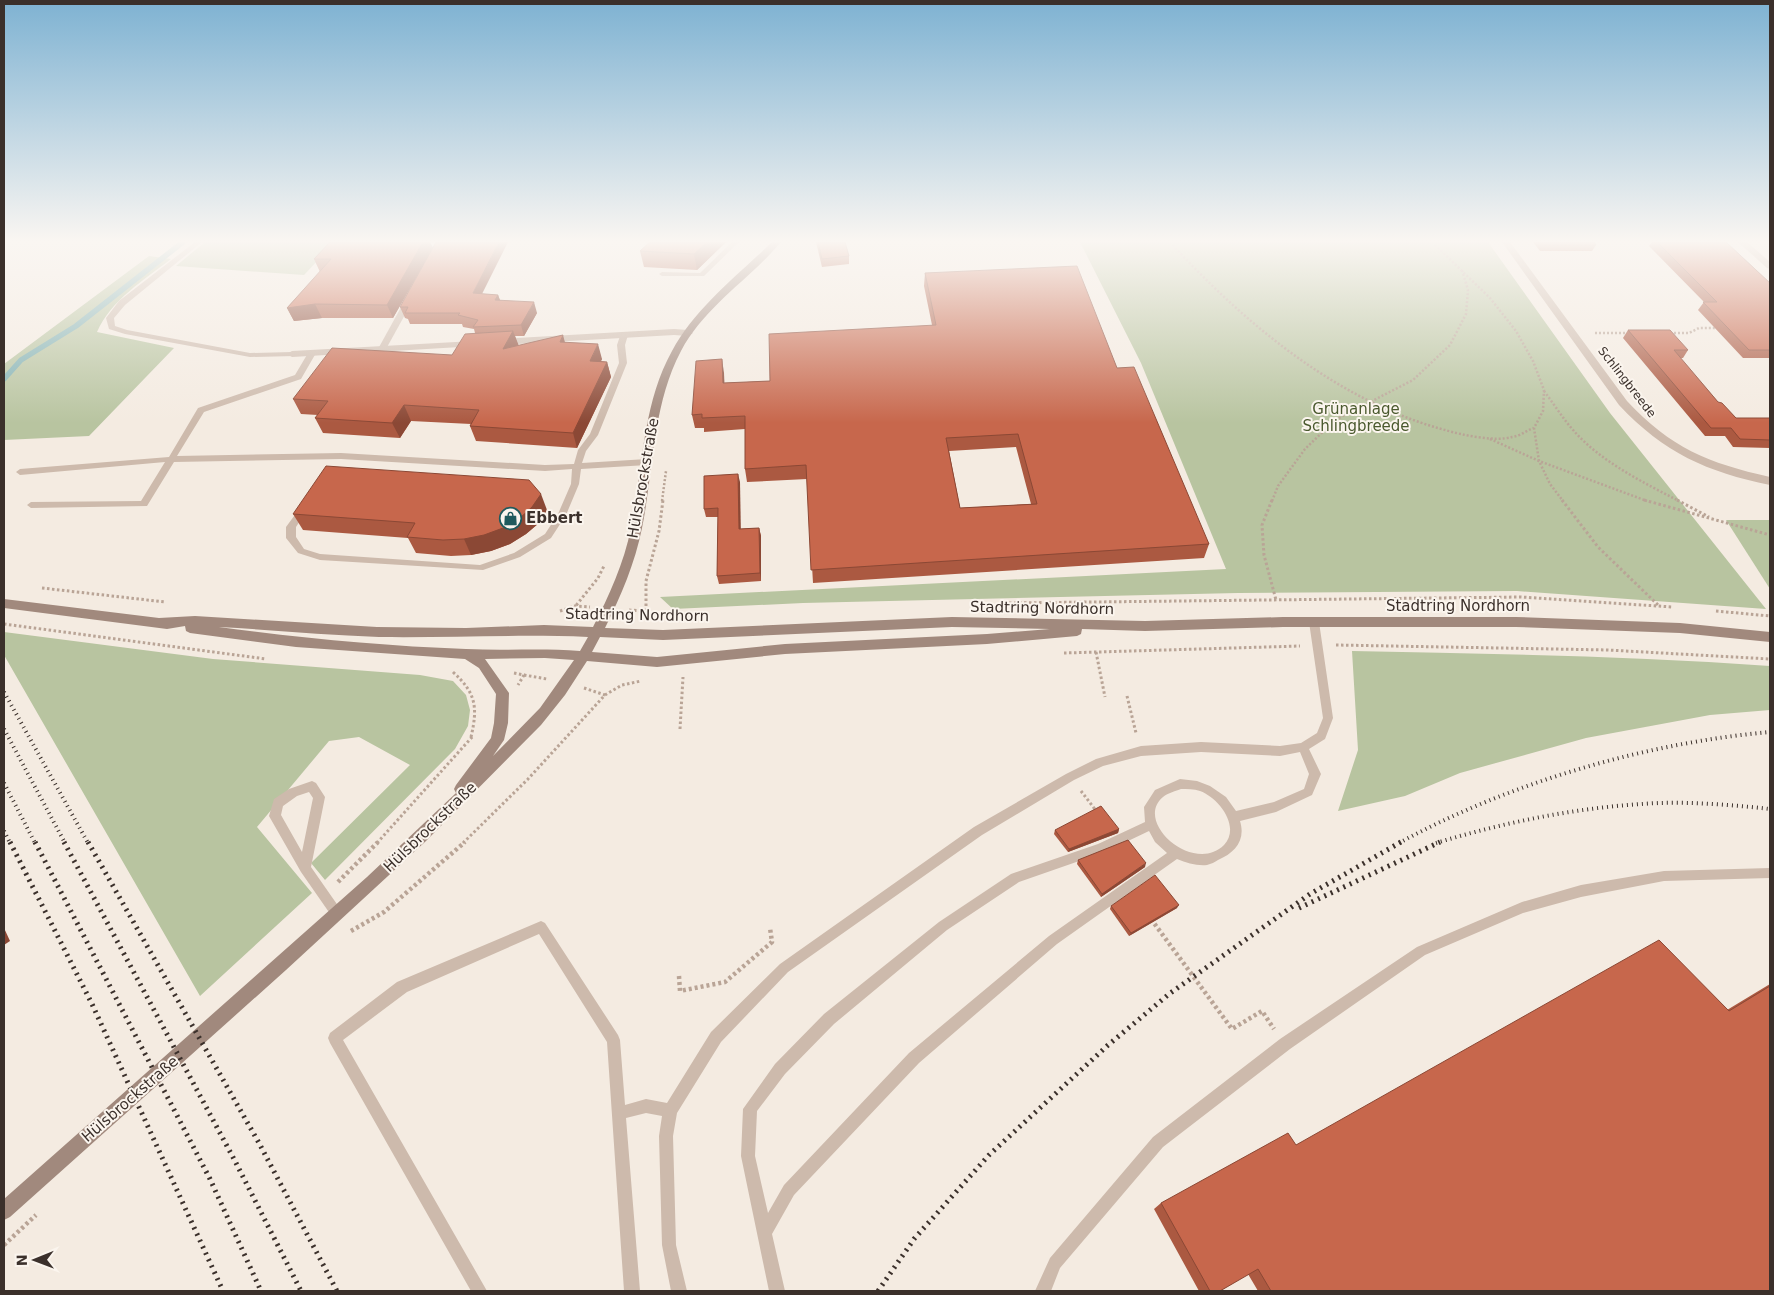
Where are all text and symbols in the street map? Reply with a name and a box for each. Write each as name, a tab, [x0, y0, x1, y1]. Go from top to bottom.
street label: Schlingbreede	[1595, 344, 1659, 420]
park label: Grünanlage Schlingbreede	[1302, 400, 1410, 435]
street label: Hülsbrockstraße	[624, 416, 662, 540]
shop icon: Ebbert	[498, 506, 522, 530]
place label: Ebbert	[526, 509, 582, 527]
street label: Stadtring Nordhorn	[1386, 597, 1530, 615]
street label: Stadtring Nordhorn	[970, 598, 1114, 618]
street label: Stadtring Nordhorn	[565, 605, 709, 625]
street label: Hülsbrockstraße	[380, 778, 480, 876]
street label: Hülsbrockstraße	[78, 1052, 182, 1146]
north arrow	[10, 1235, 60, 1285]
text: N	[14, 1254, 30, 1266]

